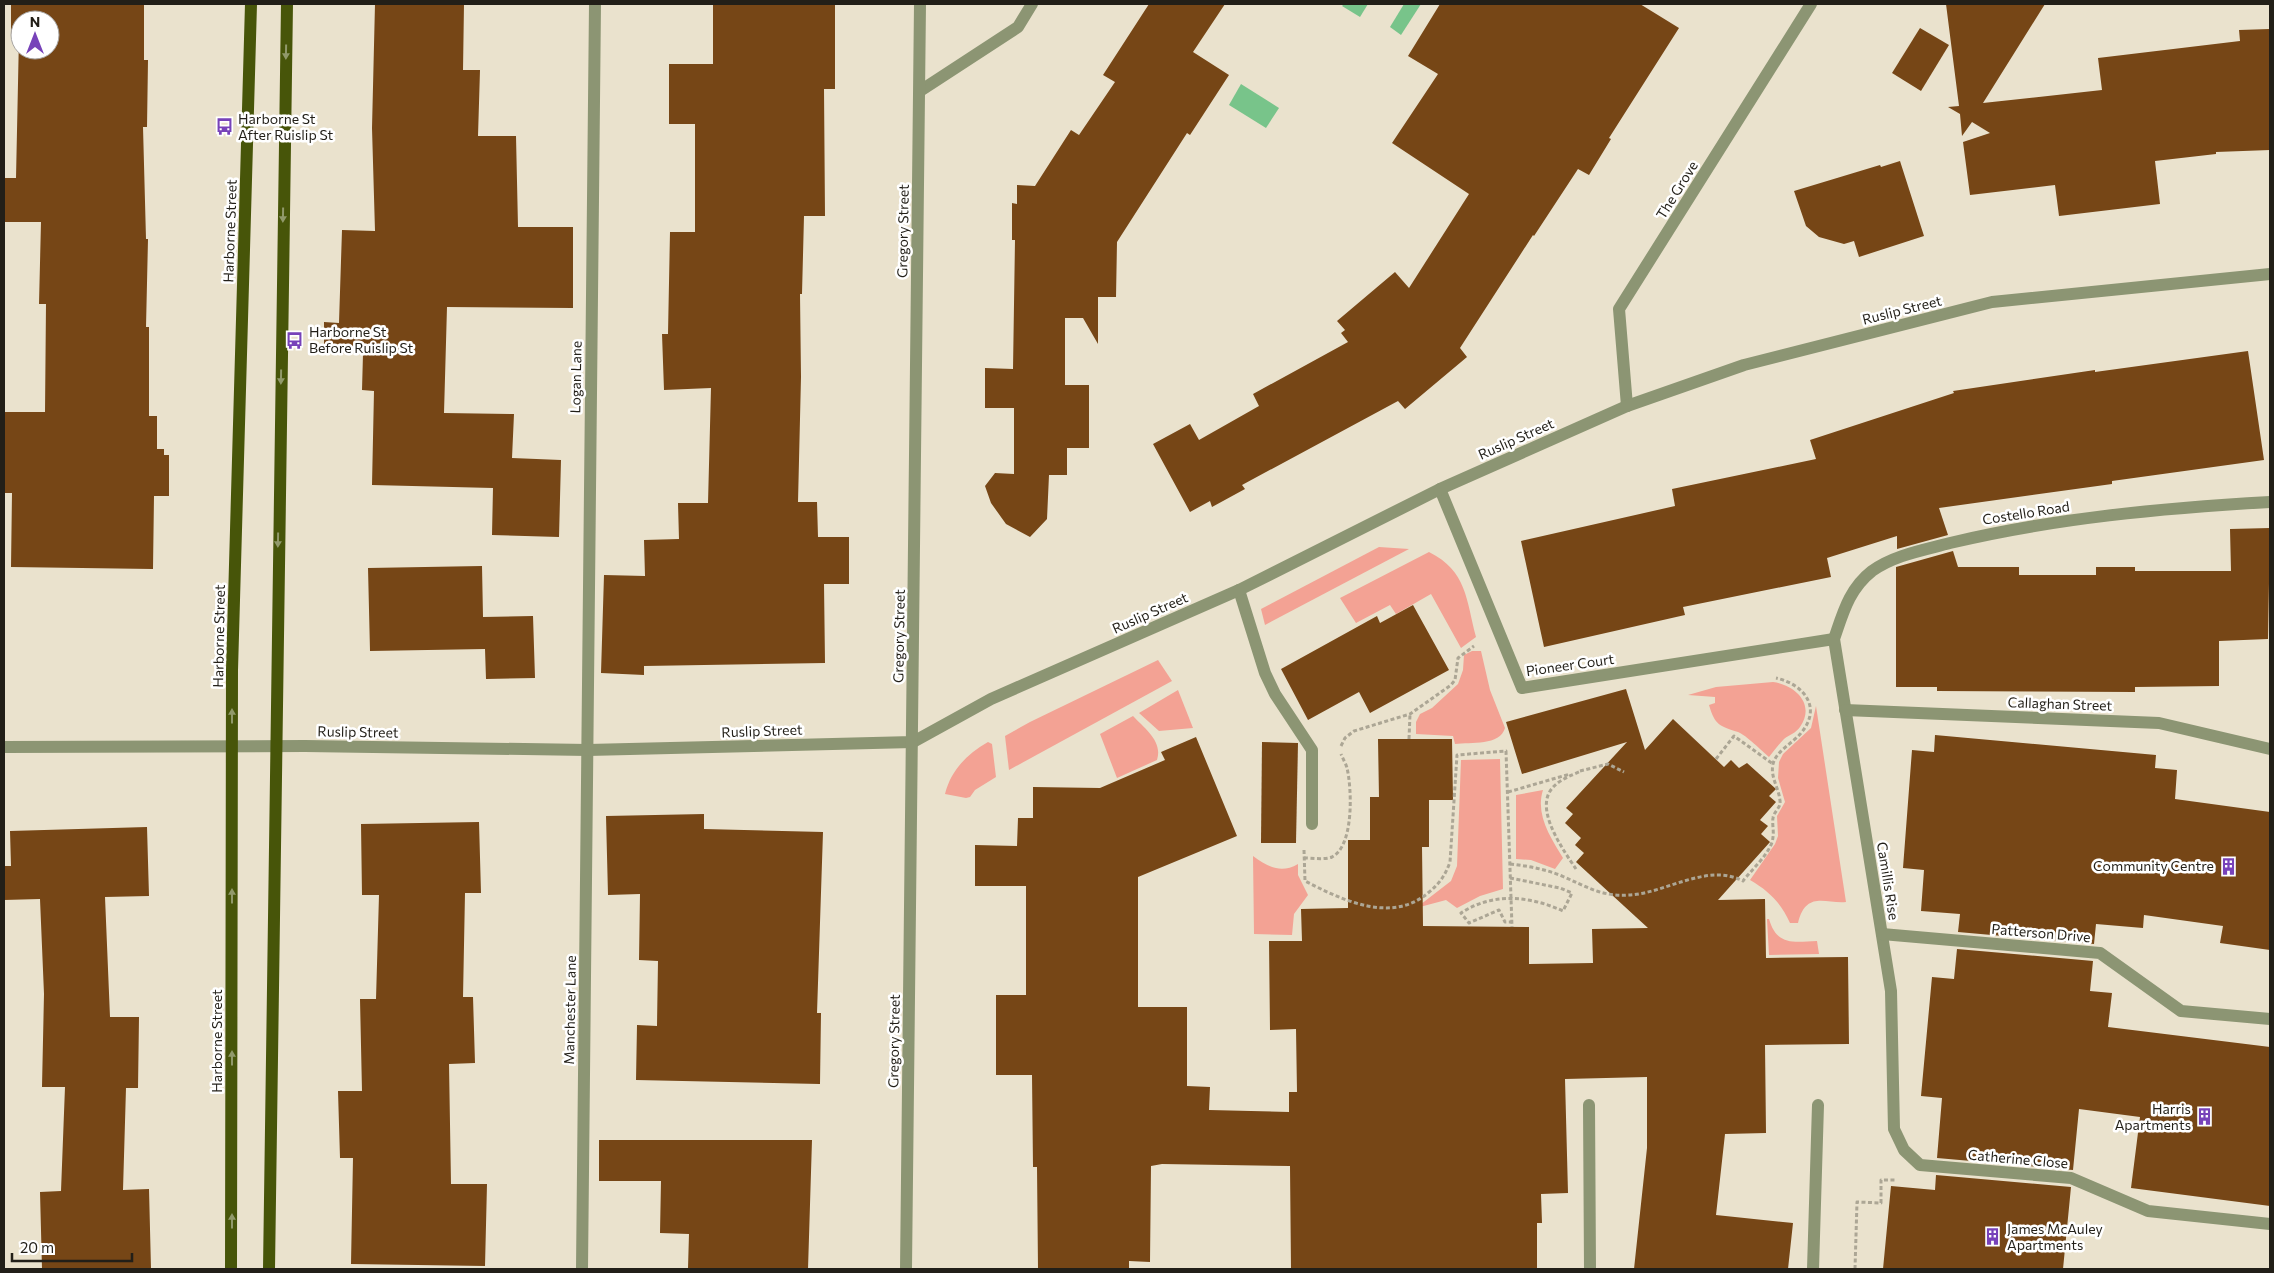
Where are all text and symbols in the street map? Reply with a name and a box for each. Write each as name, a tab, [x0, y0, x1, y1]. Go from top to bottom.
north arrow	[10, 10, 60, 60]
text: N	[30, 13, 40, 30]
one-way arrow	[282, 45, 290, 61]
place label: Harborne St After Ruislip St	[238, 110, 333, 143]
bus stop icon: Harborne St After Ruislip St	[214, 117, 234, 137]
street label: The Grove	[1652, 158, 1701, 222]
street label: Harborne Street	[219, 179, 240, 283]
street label: Gregory Street	[893, 184, 912, 278]
one-way arrow	[279, 207, 287, 223]
street label: Ruslip Street	[1860, 291, 1944, 328]
place label: Harborne St Before Ruislip St	[309, 323, 414, 356]
bus stop icon: Harborne St Before Ruislip St	[285, 330, 305, 350]
street label: Logan Lane	[566, 341, 585, 413]
one-way arrow	[277, 370, 285, 386]
street label: Ruslip Street	[1475, 414, 1557, 463]
street label: Costello Road	[1981, 497, 2071, 528]
one-way arrow	[274, 532, 282, 548]
street label: Harborne Street	[209, 584, 228, 688]
street label: Ruslip Street	[1109, 588, 1191, 637]
street label: Gregory Street	[889, 589, 908, 683]
street label: Pioneer Court	[1525, 650, 1615, 679]
street label: Callaghan Street	[2007, 693, 2113, 714]
one-way arrow	[228, 707, 236, 723]
street label: Ruslip Street	[721, 721, 803, 740]
street label: Ruslip Street	[317, 722, 399, 741]
street label: Camillis Rise	[1874, 840, 1903, 921]
building icon: Community Centre	[2218, 856, 2238, 876]
place label: Community Centre	[2093, 857, 2214, 874]
one-way arrow	[228, 887, 236, 903]
street label: Patterson Drive	[1991, 920, 2091, 945]
street label: Manchester Lane	[560, 955, 579, 1065]
street label: Harborne Street	[208, 989, 225, 1093]
street label: Gregory Street	[884, 994, 903, 1088]
one-way arrow	[228, 1050, 236, 1066]
place label: Harris Apartments	[2115, 1100, 2191, 1133]
building icon: Harris Apartments	[2195, 1107, 2215, 1127]
street label: Catherine Close	[1967, 1146, 2069, 1171]
one-way arrow	[228, 1212, 236, 1228]
place label: James McAuley Apartments	[2007, 1220, 2103, 1253]
building icon: James McAuley Apartments	[1983, 1227, 2003, 1247]
scale bar	[12, 1230, 132, 1262]
text: 20 m	[20, 1238, 54, 1256]

